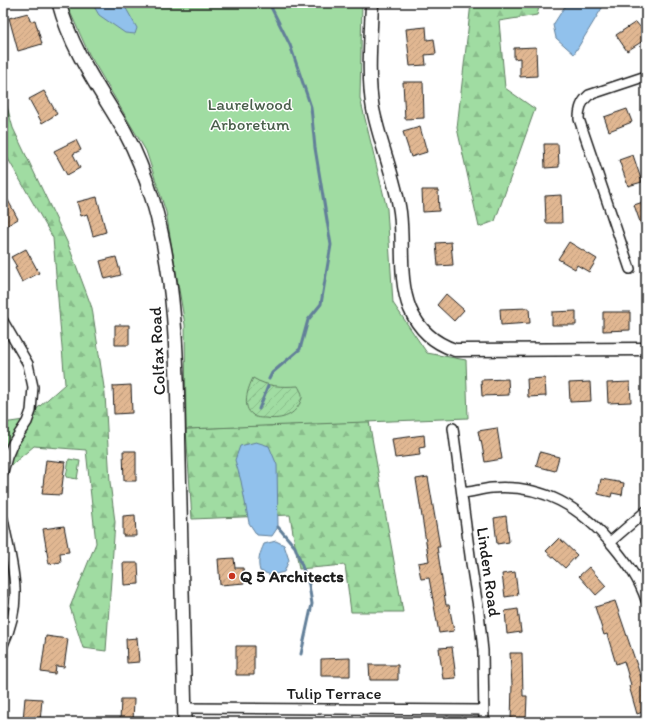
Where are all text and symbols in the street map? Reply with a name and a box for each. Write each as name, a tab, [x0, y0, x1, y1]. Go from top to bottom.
park label: Laurelwood Arboretum	[208, 94, 293, 134]
street label: Colfax Road	[145, 306, 169, 396]
street label: Linden Road	[473, 526, 505, 619]
place label: Q 5 Architects	[240, 566, 344, 586]
marker: Q 5 Architects	[227, 571, 237, 581]
street label: Tulip Terrace	[287, 683, 381, 703]

